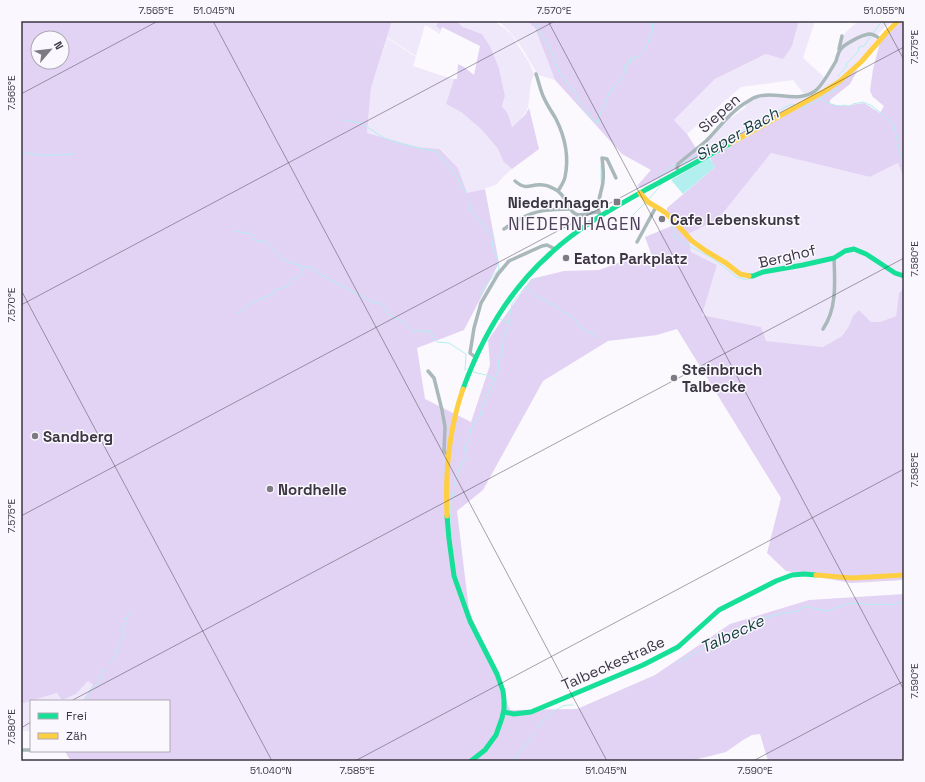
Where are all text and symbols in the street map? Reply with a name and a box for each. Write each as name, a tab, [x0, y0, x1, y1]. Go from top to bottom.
text: 7.565°E	[138, 4, 174, 17]
text: 51.045°N	[193, 4, 235, 17]
text: 7.570°E	[537, 4, 572, 17]
text: 51.055°N	[863, 4, 905, 17]
text: 7.575°E	[908, 29, 921, 64]
north arrow	[30, 30, 70, 70]
text: N	[51, 39, 67, 52]
text: 7.565°E	[5, 75, 18, 111]
street label: Siepen	[694, 89, 744, 137]
water label: Sieper Bach	[692, 102, 783, 165]
place label: Niedernhagen	[508, 193, 609, 212]
marker: Niedernhagen	[612, 197, 622, 207]
place label: Cafe Lebenskunst	[670, 210, 800, 229]
district label: NIEDERNHAGEN	[508, 213, 642, 235]
marker: Cafe Lebenskunst	[657, 214, 667, 224]
street label: Berghof	[756, 240, 818, 272]
text: 7.580°E	[908, 241, 921, 277]
place label: Eaton Parkplatz	[574, 249, 688, 268]
marker: Eaton Parkplatz	[561, 253, 571, 263]
text: 7.570°E	[5, 287, 18, 322]
place label: Steinbruch Talbecke	[682, 360, 762, 396]
marker: Steinbruch Talbecke	[669, 373, 679, 383]
place label: Sandberg	[43, 427, 113, 446]
marker: Sandberg	[30, 431, 40, 441]
text: 7.585°E	[908, 452, 921, 488]
place label: Nordhelle	[278, 480, 347, 499]
marker: Nordhelle	[265, 484, 275, 494]
text: 7.575°E	[5, 498, 18, 533]
water label: Talbecke	[697, 610, 768, 658]
street label: Talbeckestraße	[559, 632, 668, 694]
text: 7.590°E	[908, 663, 921, 699]
legend	[30, 700, 170, 752]
text: Frei	[66, 708, 87, 724]
text: 7.580°E	[5, 709, 18, 745]
text: Zäh	[66, 728, 87, 744]
text: 51.040°N	[250, 764, 292, 777]
text: 7.585°E	[339, 764, 375, 777]
text: 51.045°N	[585, 764, 627, 777]
text: 7.590°E	[737, 764, 773, 777]

